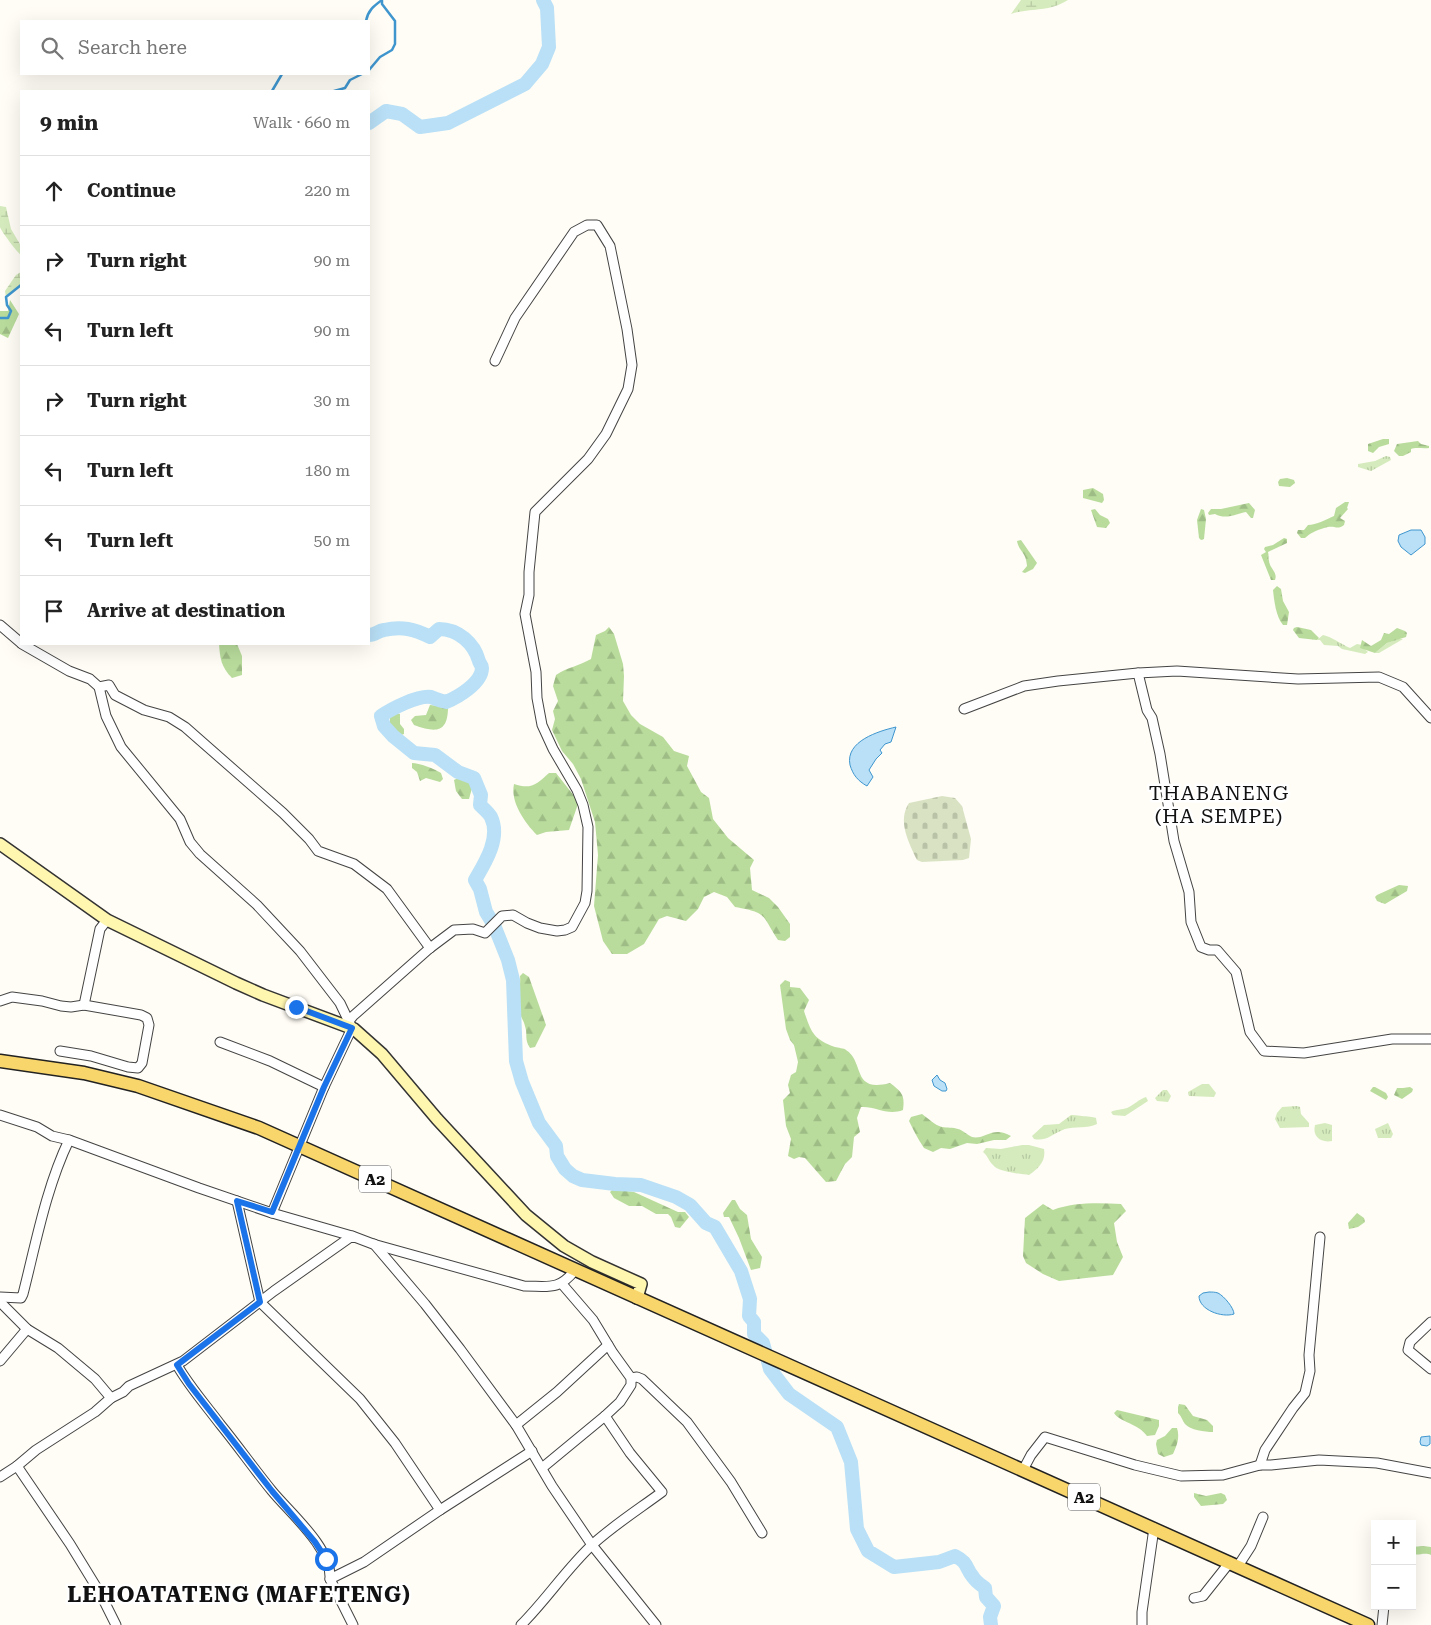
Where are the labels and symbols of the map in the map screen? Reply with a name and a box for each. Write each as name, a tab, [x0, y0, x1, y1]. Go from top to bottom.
district label: THABANENG (HA SEMPE)	[1149, 781, 1289, 828]
route end	[285, 996, 308, 1019]
road number: A2	[359, 1166, 391, 1192]
road number: A2	[1068, 1484, 1100, 1510]
route start	[315, 1548, 338, 1571]
district label: LEHOATATENG (MAFETENG)	[67, 1582, 411, 1607]

